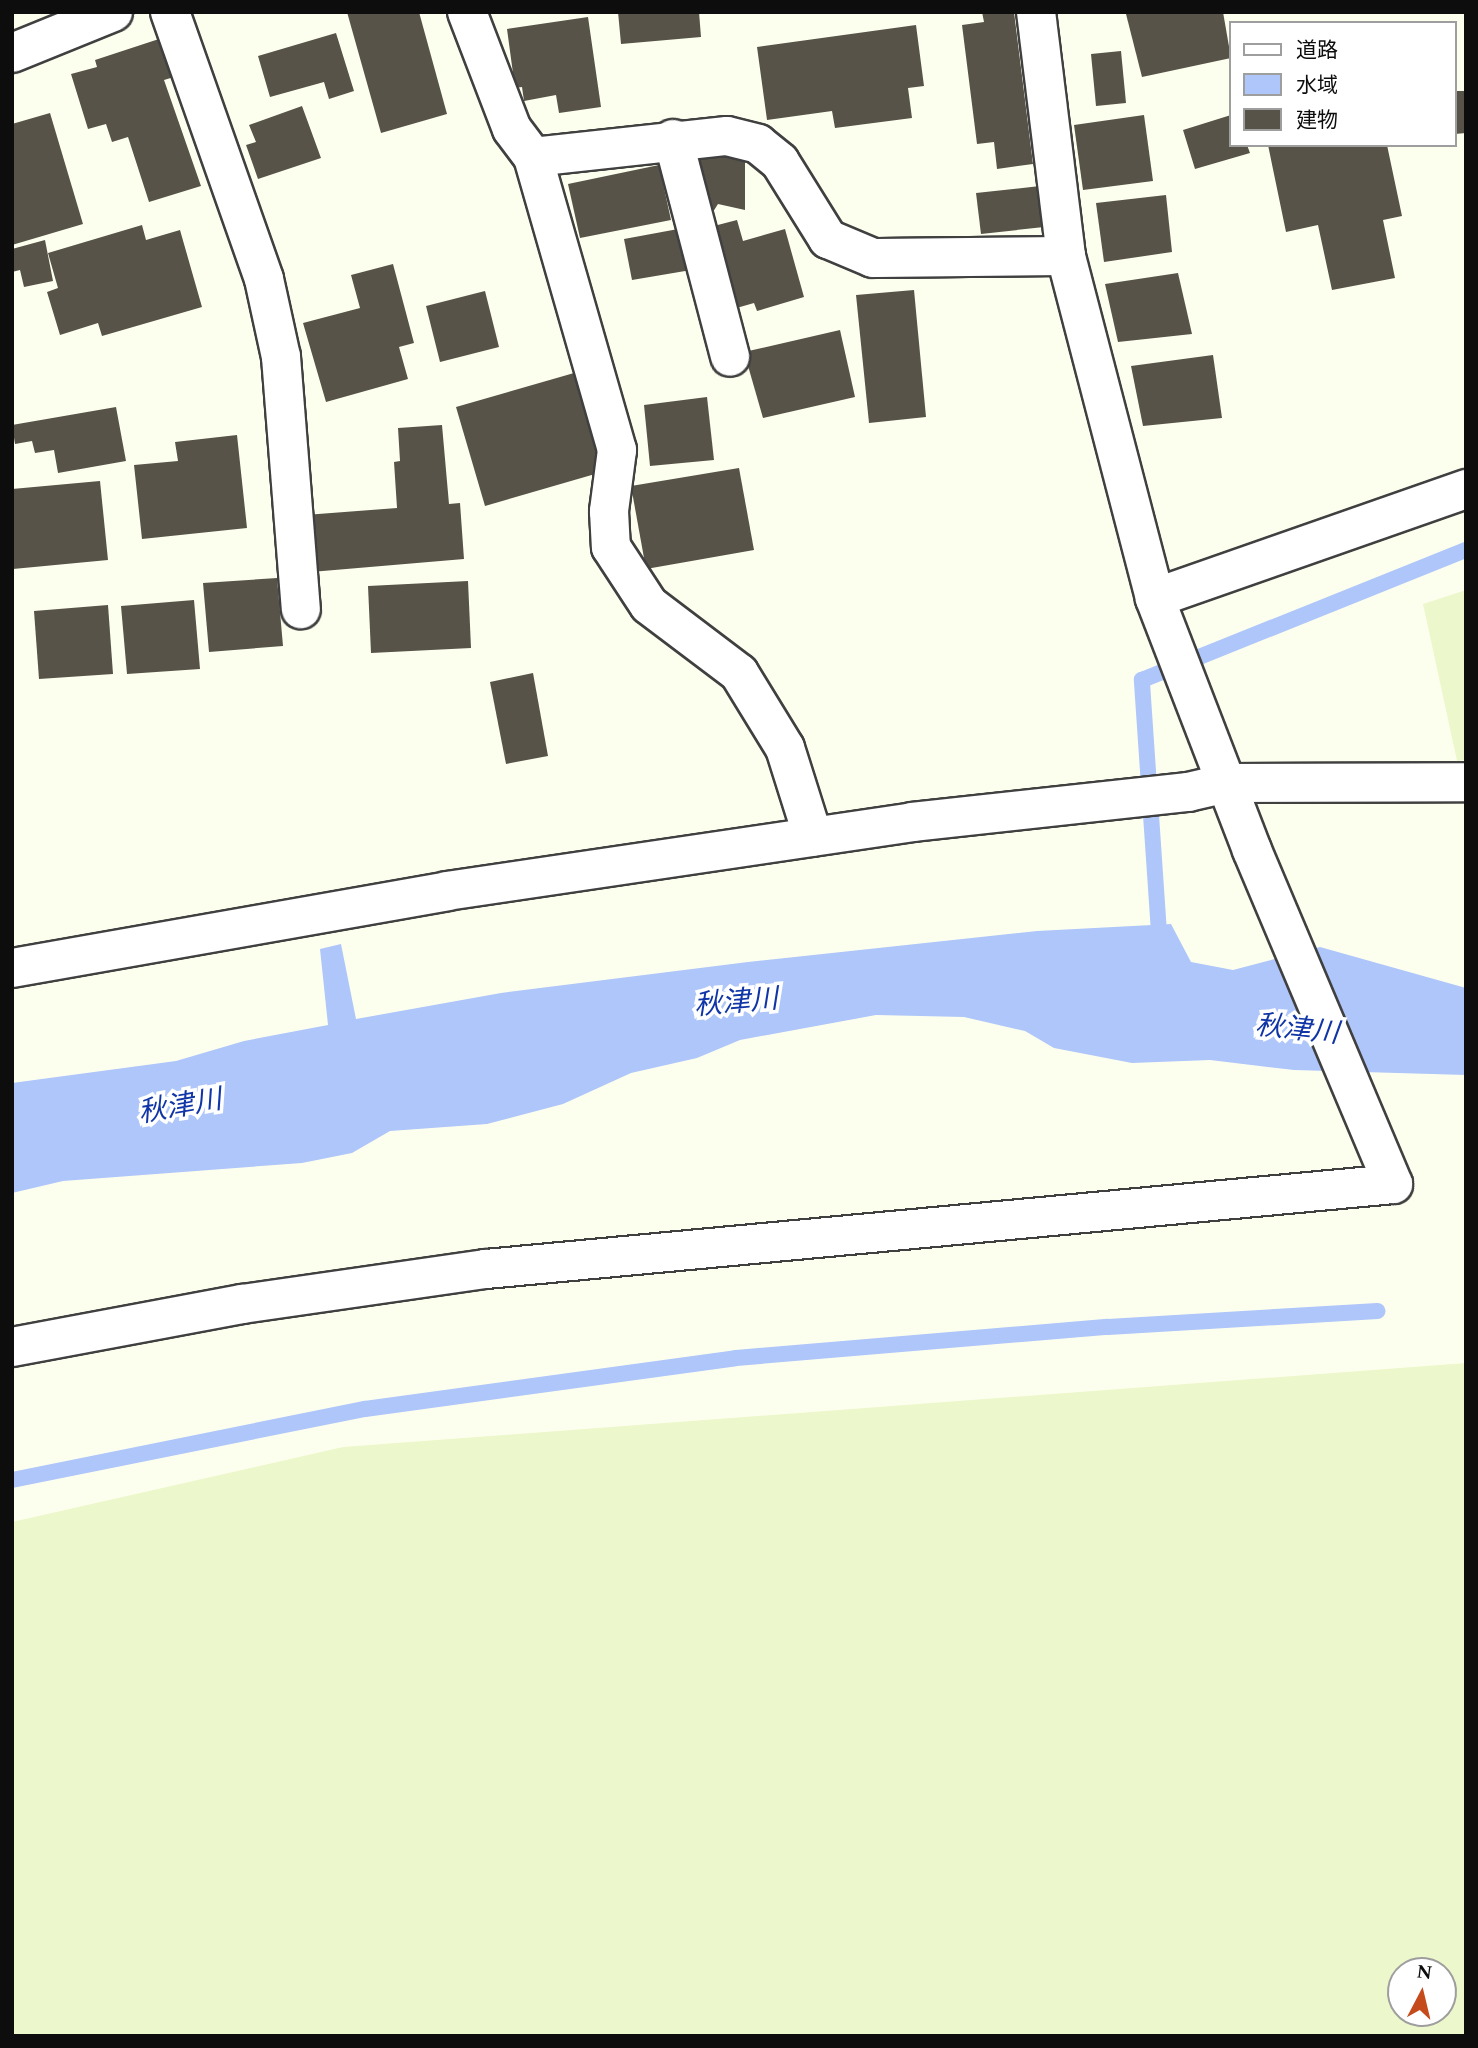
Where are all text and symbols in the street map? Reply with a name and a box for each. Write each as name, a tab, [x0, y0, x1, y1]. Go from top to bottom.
legend	[1230, 21, 1457, 147]
text: 道路	[1296, 35, 1338, 67]
text: 水域	[1296, 70, 1338, 102]
text: 建物	[1296, 105, 1338, 137]
water label: 秋津川	[693, 983, 779, 1023]
water label: 秋津川	[1253, 1009, 1341, 1051]
water label: 秋津川	[136, 1083, 224, 1131]
north arrow	[1387, 1957, 1457, 2027]
text: N	[1415, 1957, 1434, 1988]

